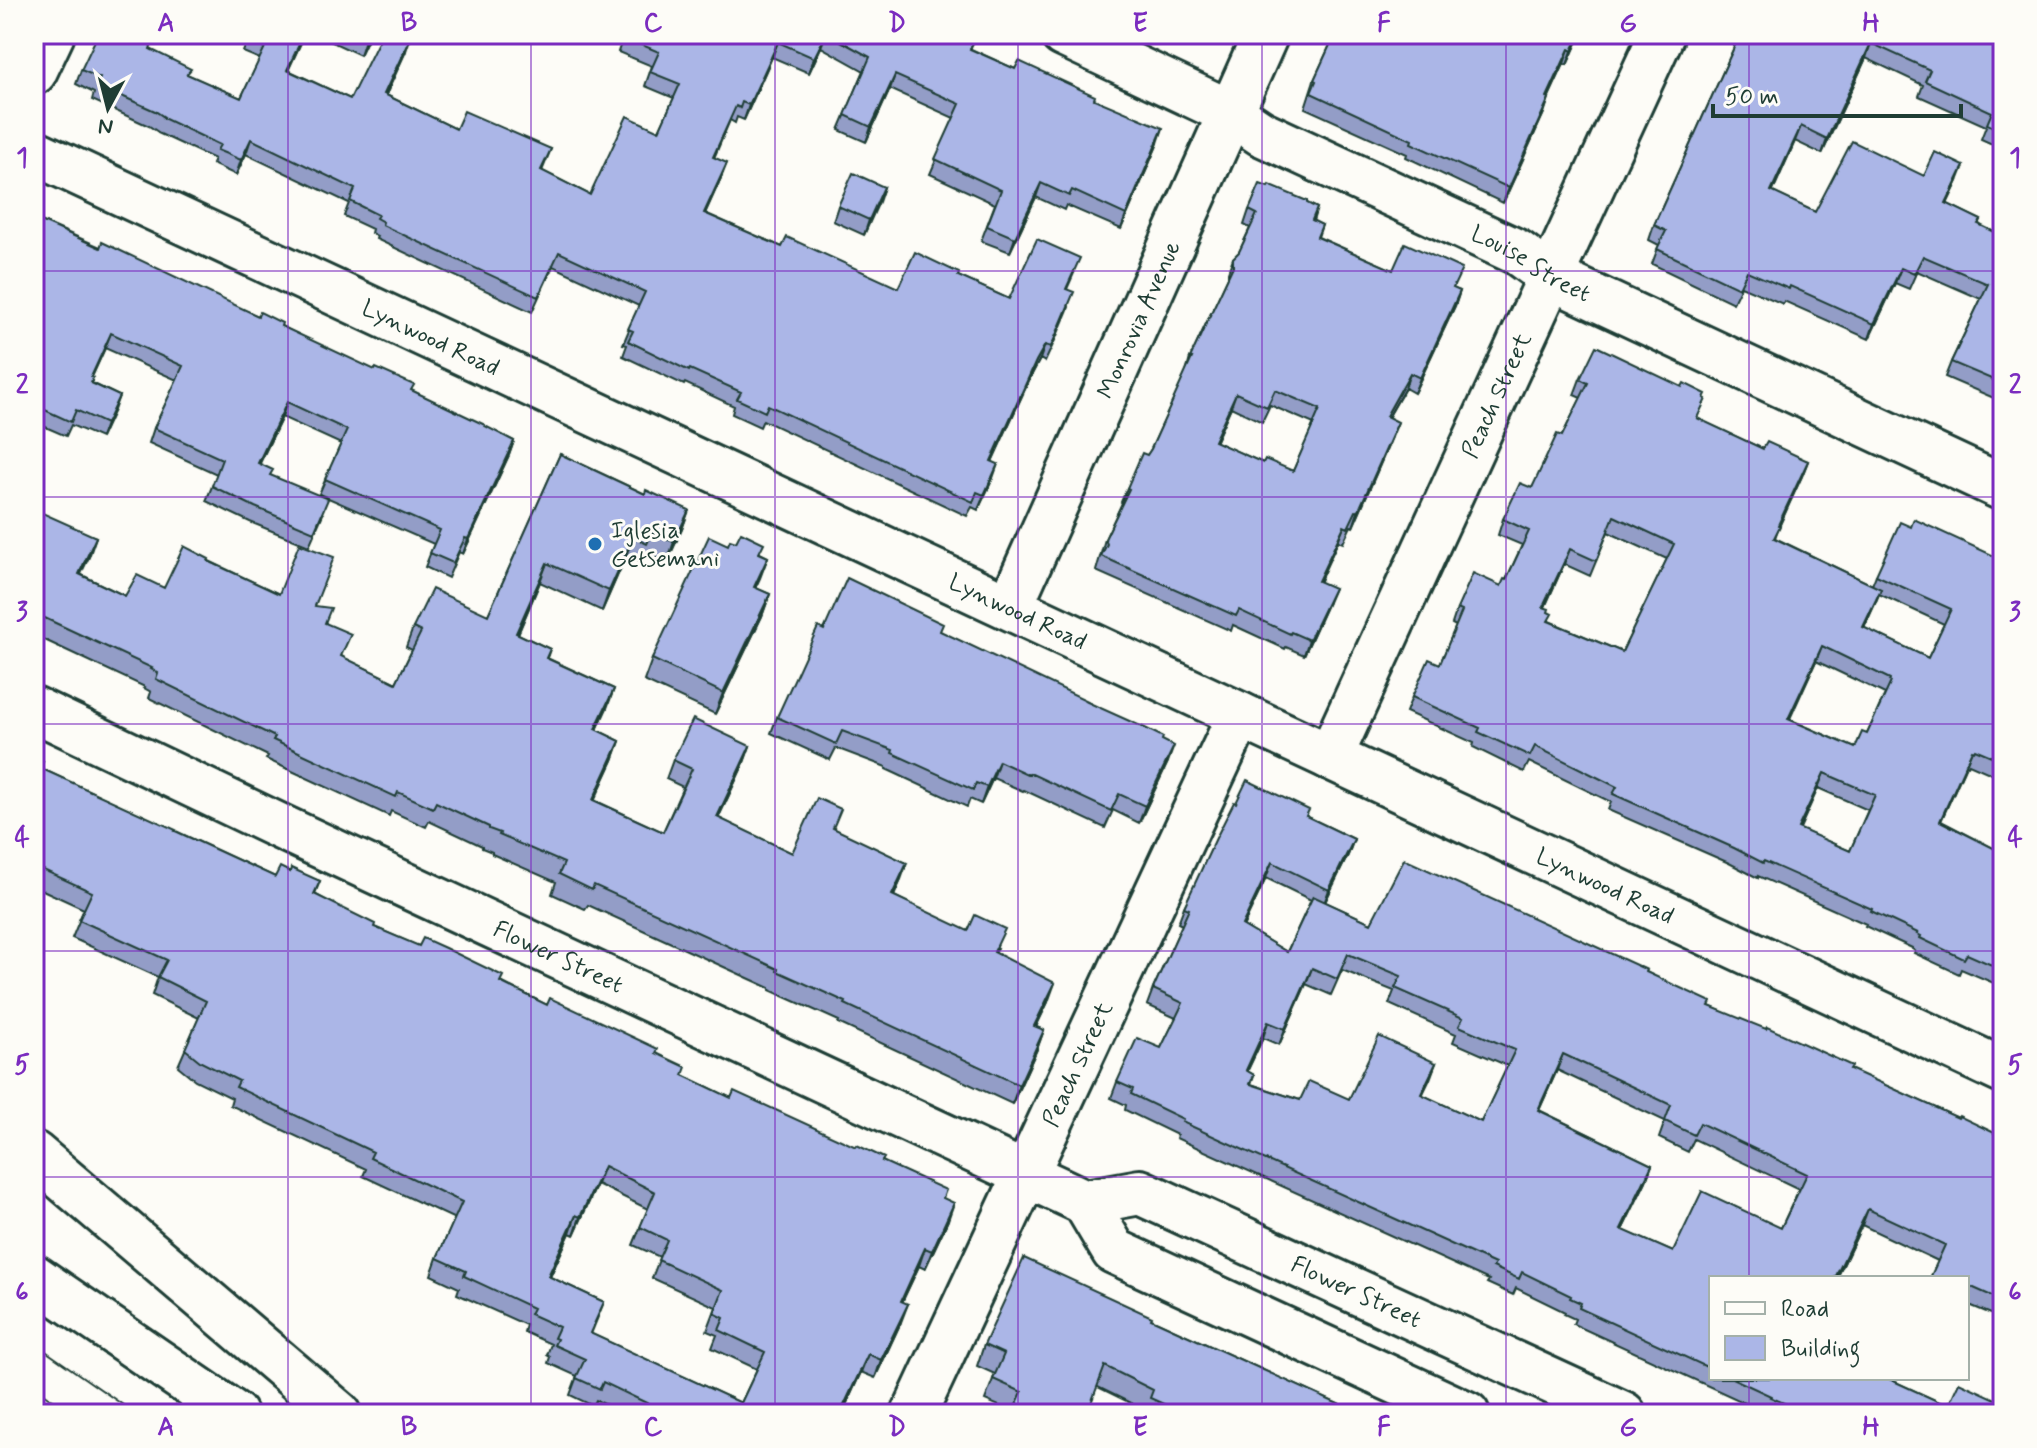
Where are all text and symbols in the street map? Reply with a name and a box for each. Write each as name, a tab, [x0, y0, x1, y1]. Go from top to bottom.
text: A	[157, 7, 175, 41]
text: B	[401, 7, 417, 41]
text: C	[644, 7, 663, 41]
text: D	[888, 7, 906, 41]
text: E	[1132, 7, 1148, 41]
text: F	[1377, 7, 1391, 41]
text: G	[1619, 7, 1637, 41]
text: H	[1863, 7, 1880, 41]
north arrow	[68, 68, 148, 148]
scale bar	[1713, 68, 1961, 118]
text: 50 m	[1725, 82, 1779, 113]
text: N	[97, 111, 115, 141]
text: 1	[16, 142, 28, 176]
text: 1	[2009, 142, 2021, 176]
street label: Louise Street	[1466, 219, 1595, 310]
street label: Monrovia Avenue	[1091, 236, 1189, 404]
street label: Lynwood Road	[356, 293, 504, 384]
street label: Peach Street	[1455, 328, 1540, 464]
text: 2	[16, 369, 29, 403]
text: 2	[2009, 369, 2022, 403]
place label: Iglesia Getsemani	[611, 516, 719, 575]
marker: Iglesia Getsemani	[586, 535, 604, 553]
street label: Lynwood Road	[944, 567, 1091, 658]
text: 3	[16, 596, 28, 630]
text: 3	[2009, 596, 2021, 630]
text: 4	[14, 822, 30, 856]
text: 4	[2007, 822, 2023, 856]
street label: Lynwood Road	[1531, 841, 1679, 932]
street label: Flower Street	[488, 914, 628, 1001]
street label: Peach Street	[1036, 997, 1121, 1132]
text: 5	[14, 1049, 30, 1083]
text: 5	[2007, 1049, 2023, 1083]
street label: Flower Street	[1286, 1250, 1426, 1336]
text: 6	[15, 1276, 29, 1310]
legend	[1709, 1276, 1969, 1380]
text: 6	[2008, 1276, 2022, 1310]
text: Road	[1781, 1294, 1829, 1325]
text: Building	[1781, 1334, 1861, 1368]
text: A	[157, 1411, 175, 1445]
text: B	[401, 1411, 417, 1445]
text: C	[644, 1411, 663, 1445]
text: D	[888, 1411, 906, 1445]
text: E	[1132, 1411, 1148, 1445]
text: F	[1377, 1411, 1391, 1445]
text: G	[1619, 1411, 1637, 1445]
text: H	[1863, 1411, 1880, 1445]

